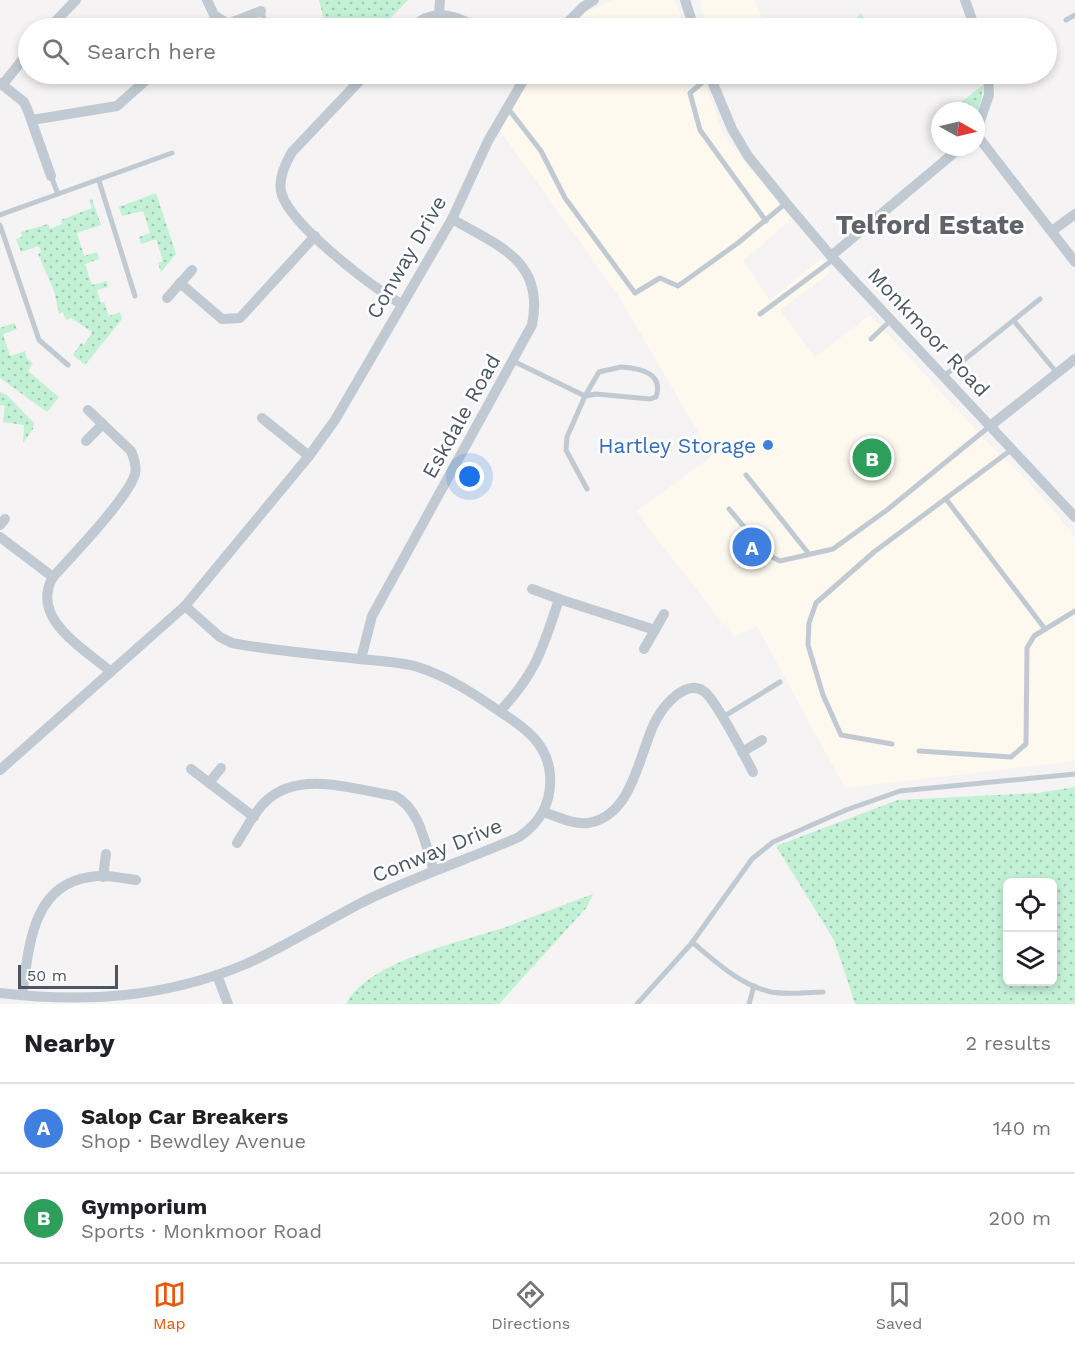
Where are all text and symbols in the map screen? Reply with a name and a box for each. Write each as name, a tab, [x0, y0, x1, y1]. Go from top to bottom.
search box	[18, 18, 1057, 84]
icon: search	[39, 35, 72, 68]
text: Search here	[87, 39, 216, 64]
north arrow	[931, 102, 985, 156]
street label: Conway Drive	[361, 191, 451, 323]
district label: Telford Estate	[836, 209, 1024, 241]
street label: Monkmoor Road	[863, 262, 995, 402]
street label: Eskdale Road	[417, 350, 505, 482]
place label: Hartley Storage	[598, 433, 756, 458]
pin: B	[852, 436, 892, 480]
marker: Hartley Storage	[761, 438, 775, 452]
your location	[455, 462, 484, 491]
pin: A	[732, 524, 771, 570]
street label: Conway Drive	[368, 813, 506, 887]
map controls	[1003, 878, 1057, 986]
button: locate	[1003, 878, 1057, 932]
button: layers	[1003, 932, 1057, 986]
scale bar	[18, 962, 118, 990]
text: 50 m	[27, 966, 67, 985]
text: Nearby	[24, 1028, 115, 1058]
text: 2 results	[966, 1031, 1051, 1055]
text: Salop Car Breakers	[81, 1104, 288, 1129]
text: A	[37, 1116, 50, 1140]
text: 140 m	[993, 1116, 1051, 1140]
text: Shop · Bewdley Avenue	[81, 1129, 306, 1153]
text: Gymporium	[81, 1194, 207, 1219]
text: B	[37, 1206, 50, 1230]
text: 200 m	[989, 1206, 1051, 1230]
text: Sports · Monkmoor Road	[81, 1219, 322, 1243]
tab: Map	[153, 1278, 186, 1333]
tab: Directions	[491, 1278, 570, 1333]
tab: Saved	[876, 1278, 922, 1333]

